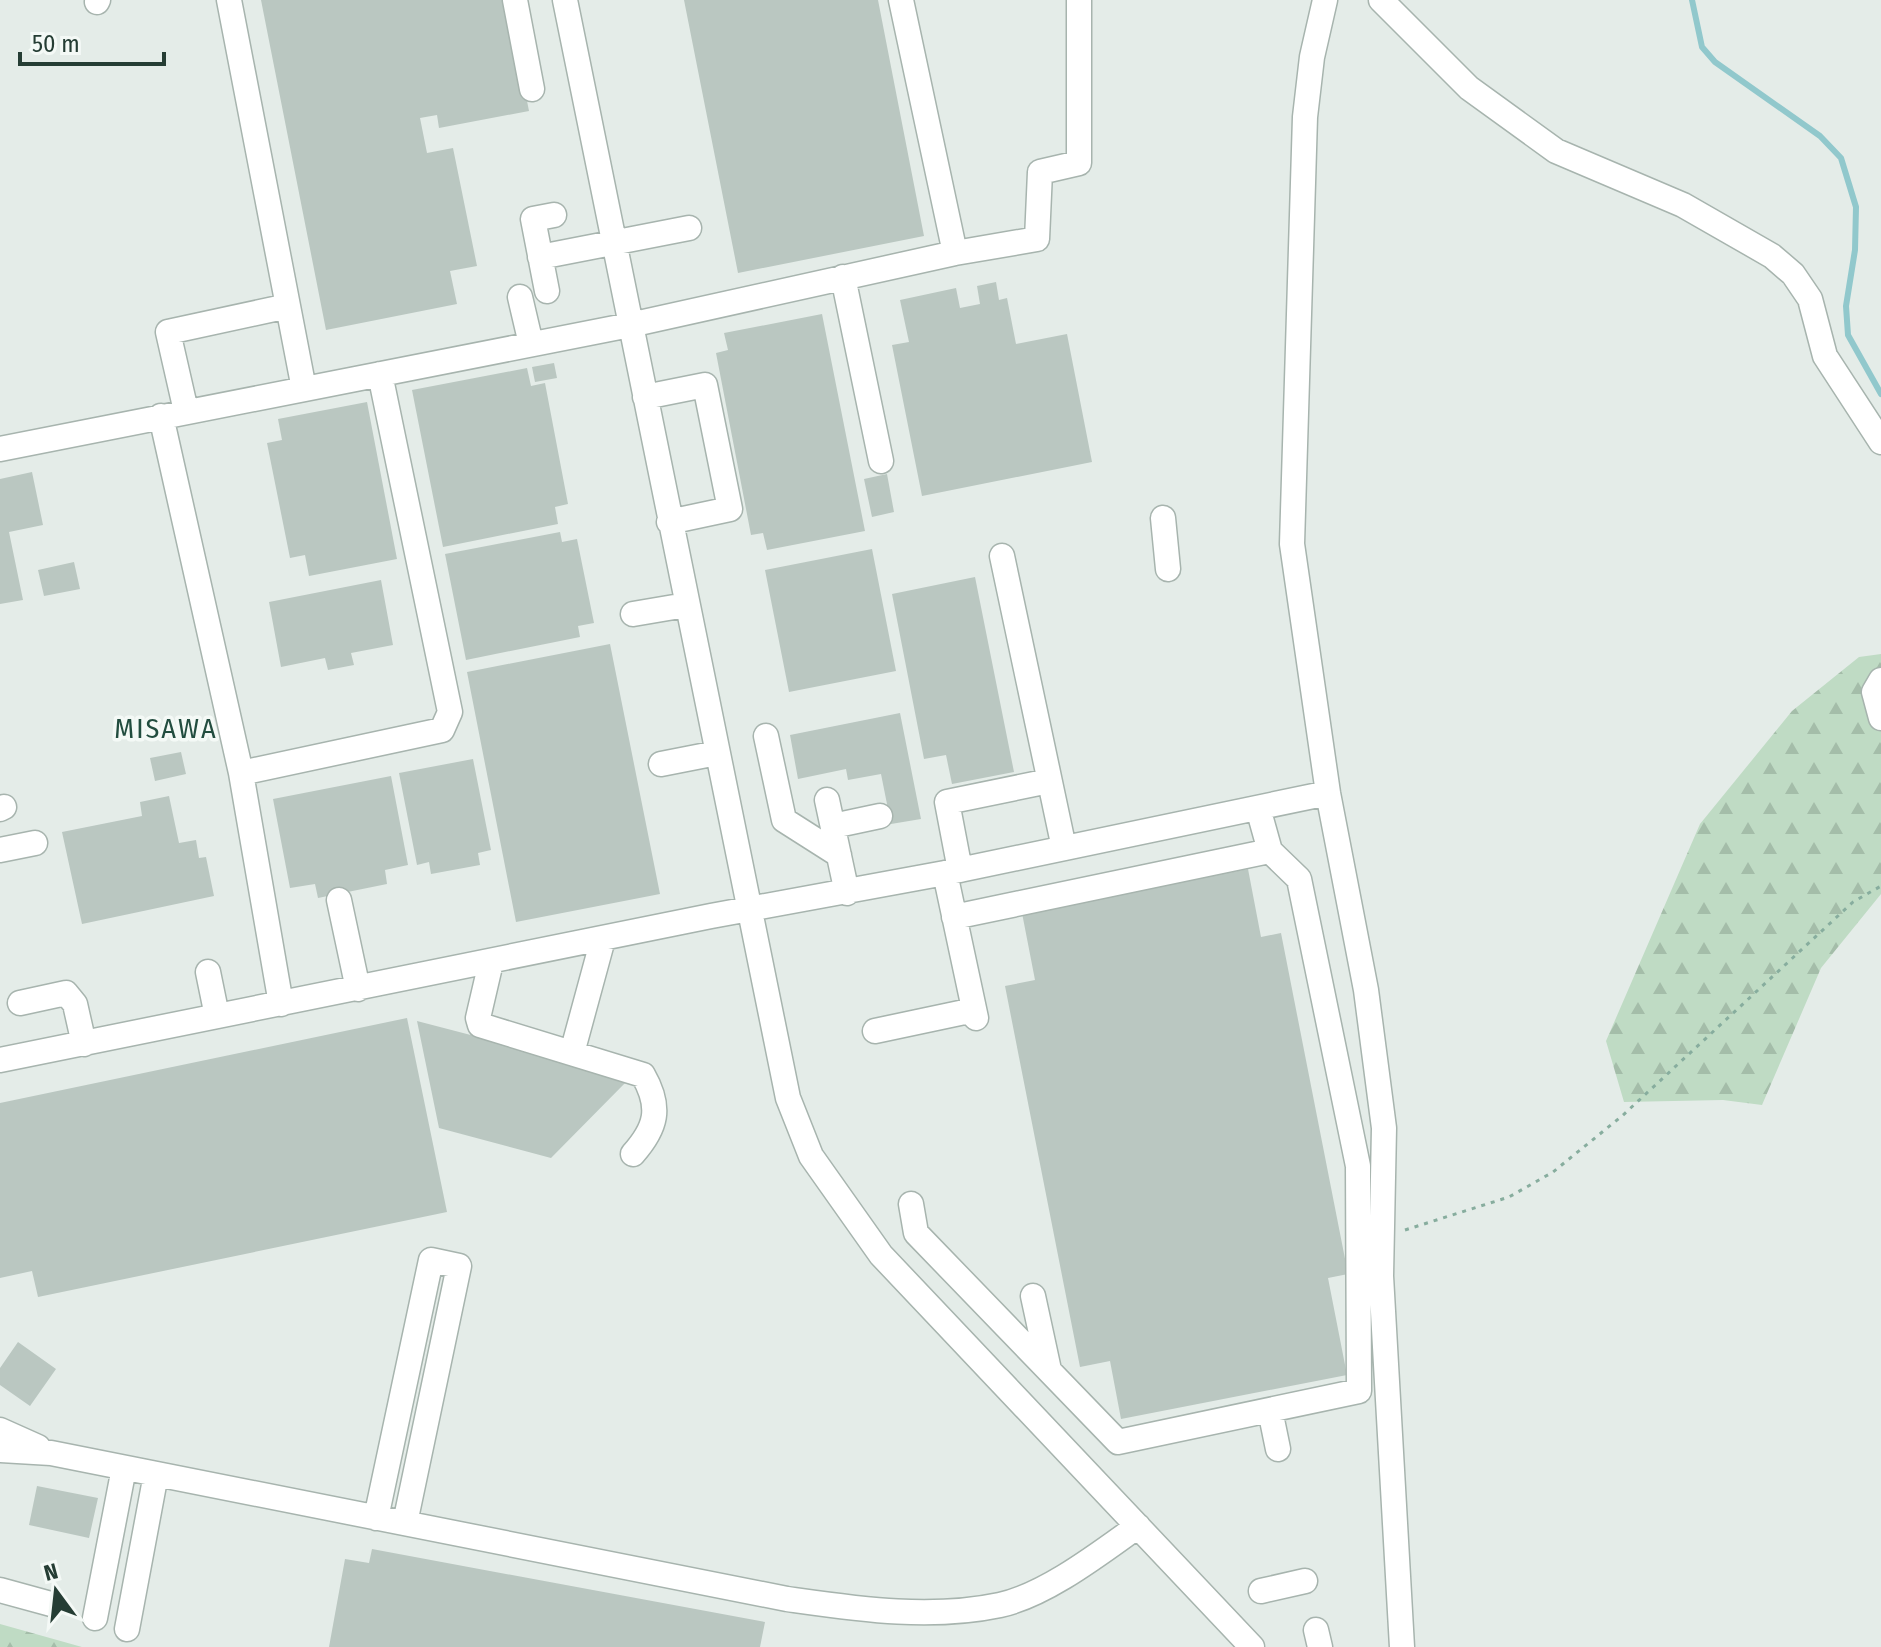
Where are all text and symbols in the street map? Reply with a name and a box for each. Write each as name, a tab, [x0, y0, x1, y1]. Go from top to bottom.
scale bar	[20, 16, 164, 66]
text: 50 m	[32, 30, 80, 58]
district label: MISAWA	[114, 712, 218, 745]
north arrow	[16, 1551, 96, 1631]
text: N	[41, 1557, 61, 1587]

